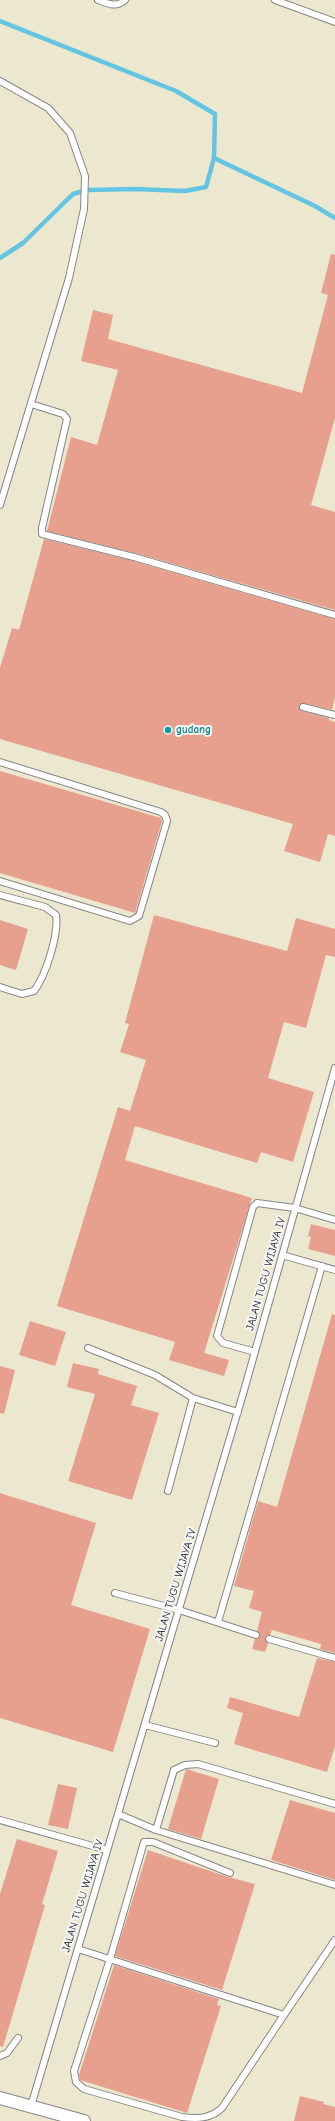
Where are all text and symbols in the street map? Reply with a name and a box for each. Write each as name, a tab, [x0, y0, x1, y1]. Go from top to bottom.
place label: gudang	[176, 723, 211, 737]
marker: gudang	[163, 725, 173, 735]
street label: JALAN TUGU WIJAYA IV	[244, 1216, 288, 1332]
street label: JALAN TUGU WIJAYA IV	[153, 1527, 199, 1643]
street label: JALAN TUGU WIJAYA IV	[60, 1838, 106, 1954]

